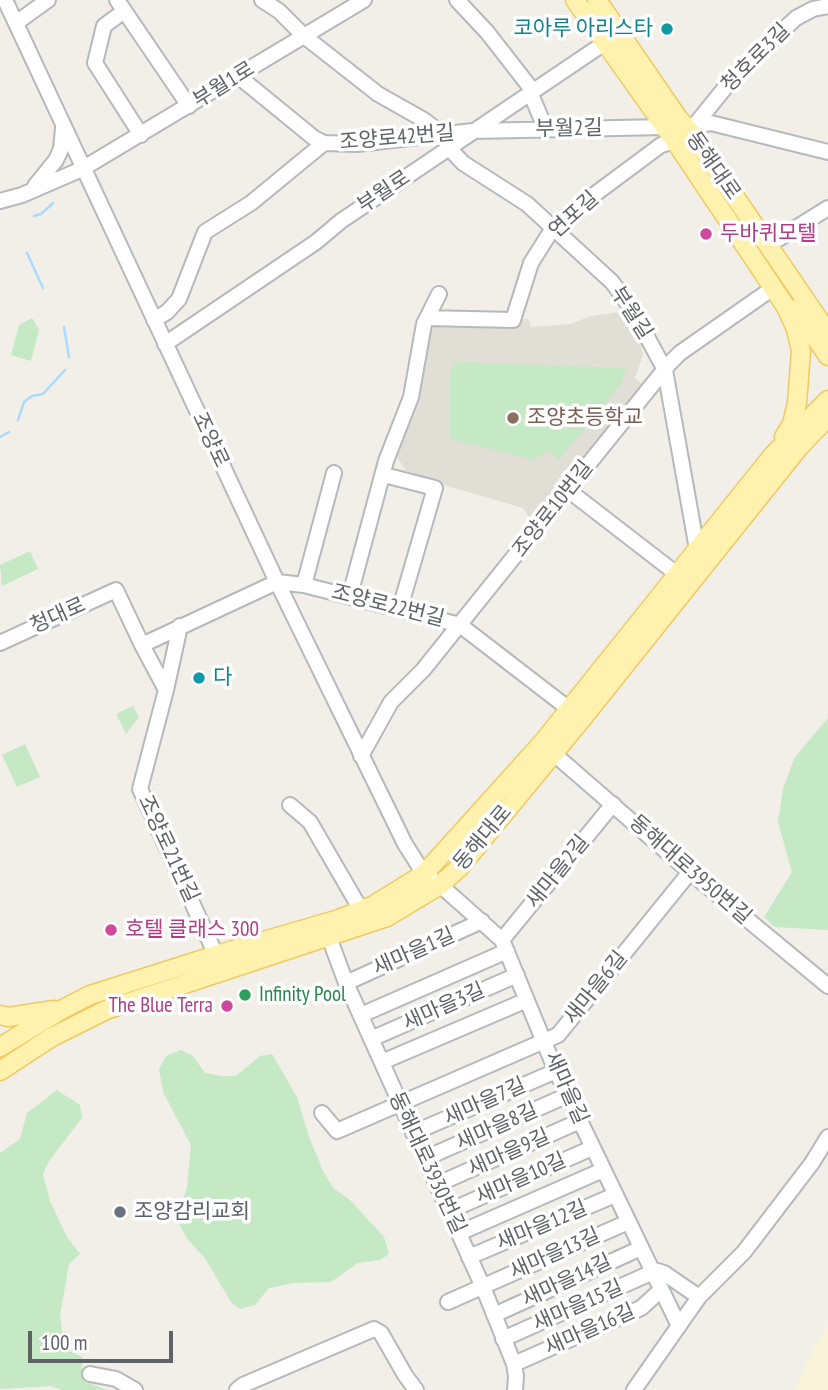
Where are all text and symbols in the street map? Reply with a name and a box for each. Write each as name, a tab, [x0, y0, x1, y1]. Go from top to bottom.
place label: 코아루 아리스타	[513, 16, 653, 42]
street label: 청호로3길	[716, 18, 796, 98]
marker: 코아루 아리스타	[659, 21, 675, 37]
street label: 부월1로	[189, 56, 259, 114]
street label: 부월2길	[535, 116, 603, 142]
street label: 조양로42번길	[338, 120, 456, 156]
street label: 동해대로	[681, 127, 745, 205]
street label: 부월로	[353, 165, 415, 219]
street label: 연포길	[544, 186, 604, 244]
place label: 두바퀴모텔	[720, 221, 817, 247]
marker: 두바퀴모텔	[698, 226, 714, 242]
street label: 부월길	[605, 282, 657, 344]
place label: 조양초등학교	[527, 405, 643, 431]
street label: 조양로	[186, 408, 234, 472]
marker: 조양초등학교	[505, 410, 521, 426]
street label: 조양로10번길	[508, 456, 598, 562]
street label: 조양로22번길	[329, 580, 447, 632]
street label: 청대로	[26, 593, 90, 639]
place label: 다	[213, 665, 232, 691]
marker: 다	[191, 670, 207, 686]
street label: 조양로21번길	[132, 791, 204, 907]
street label: 동해대로	[449, 800, 517, 876]
street label: 동해대로3950번길	[624, 810, 756, 930]
street label: 새마을2길	[521, 830, 595, 914]
place label: 호텔 클래스 300	[125, 917, 259, 943]
marker: 호텔 클래스 300	[103, 922, 119, 938]
street label: 새마을1길	[369, 923, 459, 981]
street label: 새마을6길	[559, 946, 633, 1030]
street label: 새마을3길	[399, 978, 489, 1036]
place label: Infinity Pool	[259, 982, 346, 1008]
marker: Infinity Pool	[237, 987, 253, 1003]
place label: The Blue Terra	[108, 993, 213, 1019]
marker: The Blue Terra	[219, 998, 235, 1014]
street label: 새마을길	[539, 1048, 593, 1128]
street label: 새마을7길	[440, 1073, 530, 1131]
street label: 동해대로3930번길	[383, 1088, 471, 1238]
street label: 새마을8길	[452, 1098, 542, 1156]
street label: 새마을9길	[464, 1124, 554, 1182]
street label: 새마을10길	[472, 1148, 570, 1210]
street label: 새마을12길	[493, 1196, 591, 1256]
place label: 조양감리교회	[134, 1199, 250, 1225]
marker: 조양감리교회	[112, 1204, 128, 1220]
street label: 새마을13길	[506, 1223, 604, 1285]
street label: 새마을14길	[518, 1249, 616, 1313]
street label: 새마을15길	[529, 1275, 627, 1337]
street label: 새마을16길	[541, 1299, 639, 1361]
scale bar	[32, 1316, 177, 1360]
text: 100 m	[41, 1329, 87, 1356]

